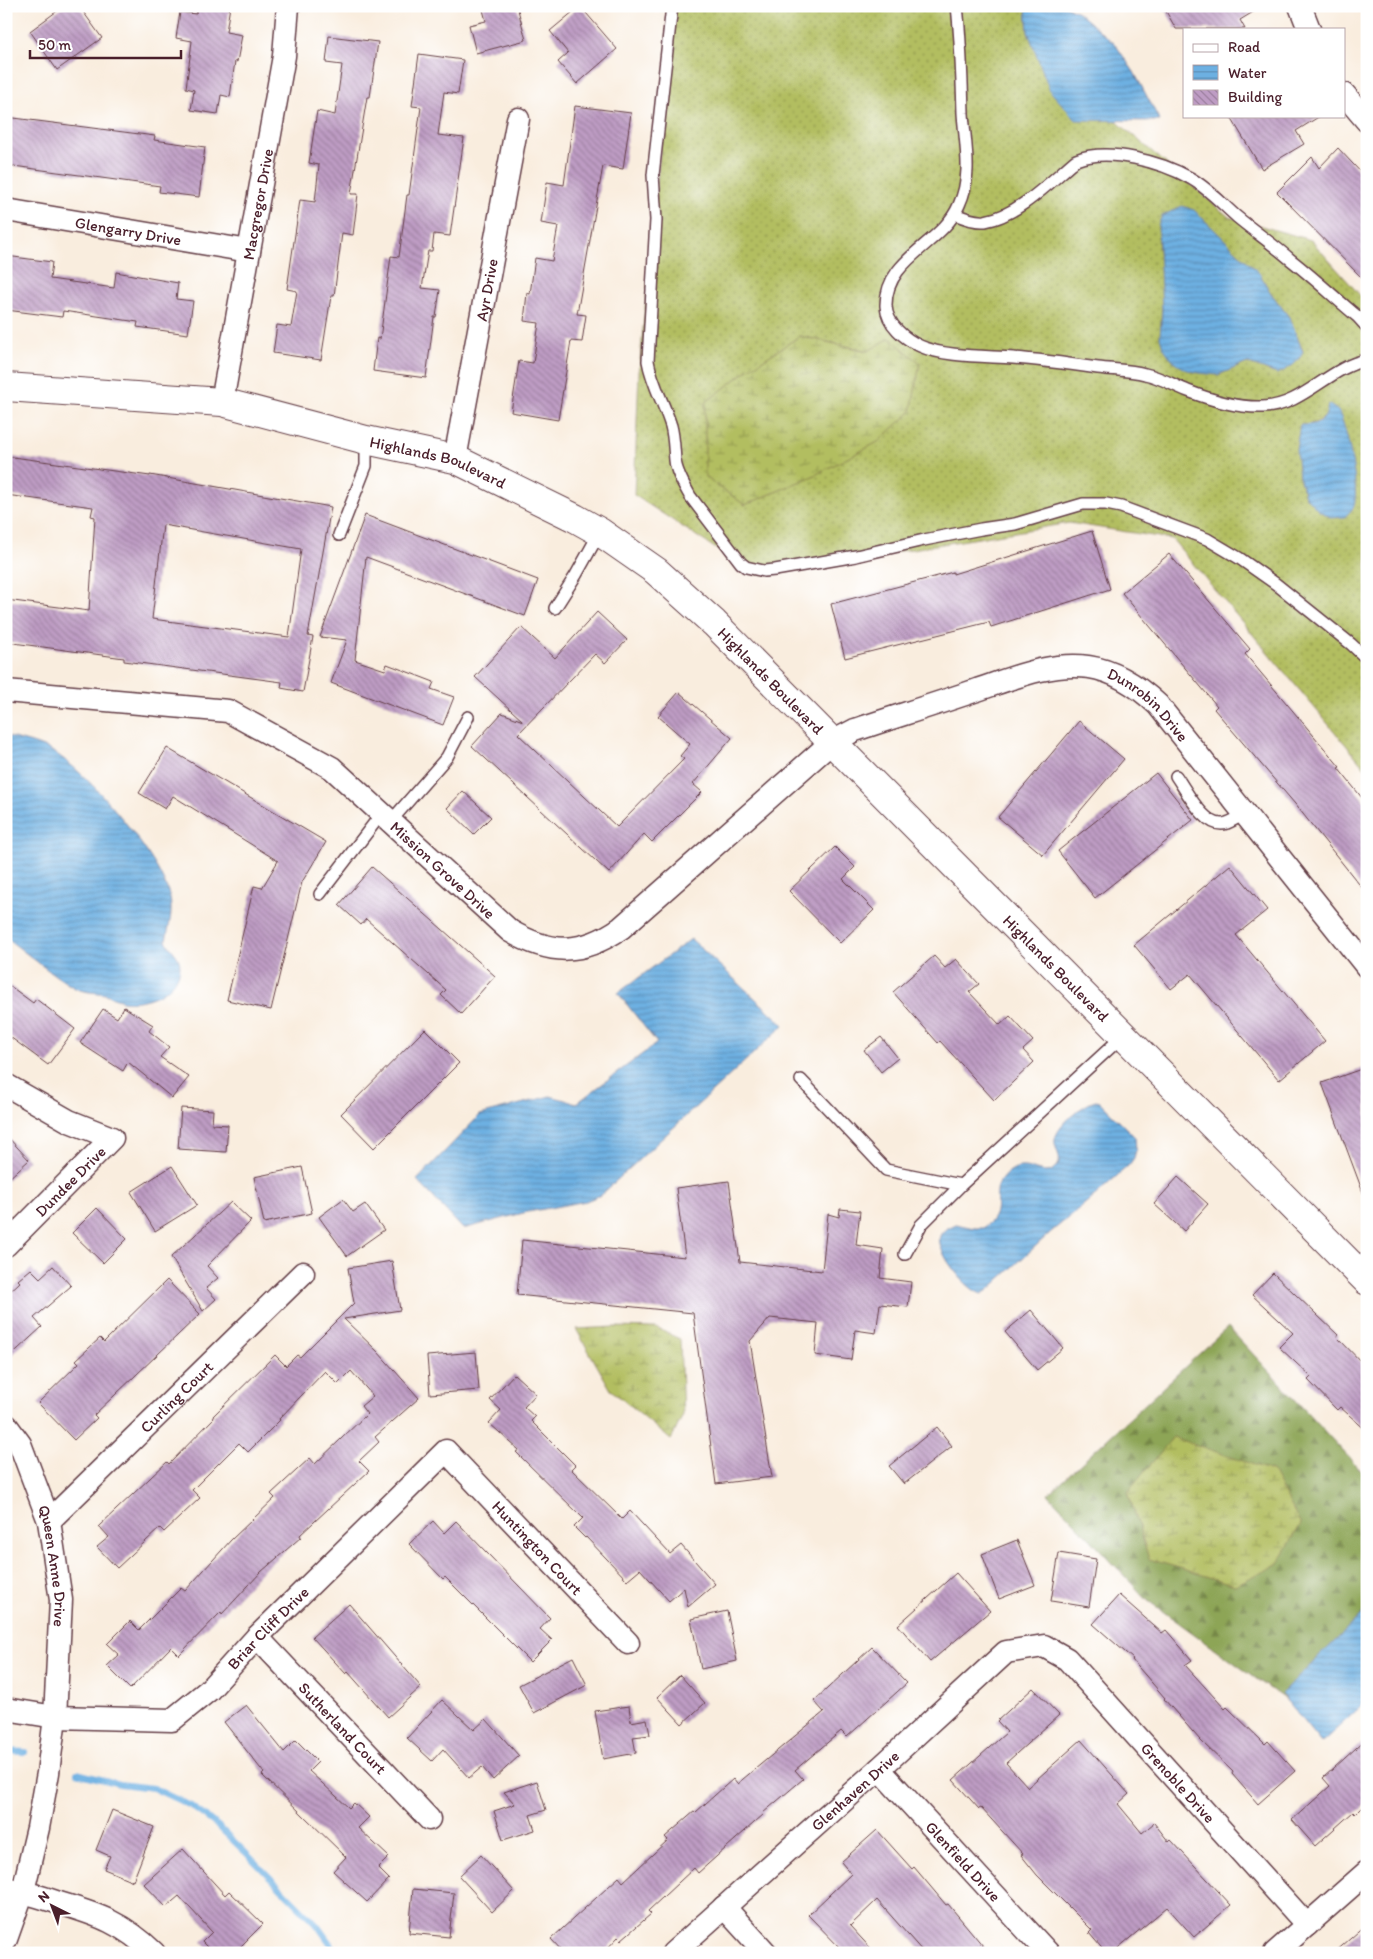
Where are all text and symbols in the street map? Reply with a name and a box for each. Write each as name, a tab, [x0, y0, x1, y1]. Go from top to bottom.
scale bar	[30, 28, 181, 60]
legend	[1183, 28, 1346, 118]
text: 50 m	[38, 36, 71, 54]
text: Road	[1228, 38, 1261, 56]
text: Water	[1228, 64, 1267, 82]
text: Building	[1228, 88, 1282, 106]
street label: Macgregor Drive	[239, 147, 277, 261]
street label: Glengarry Drive	[74, 213, 183, 249]
street label: Ayr Drive	[472, 257, 502, 323]
street label: Highlands Boulevard	[368, 432, 509, 493]
street label: Highlands Boulevard	[714, 623, 828, 738]
street label: Dunrobin Drive	[1105, 664, 1192, 745]
street label: Mission Grove Drive	[386, 817, 499, 923]
street label: Highlands Boulevard	[999, 911, 1113, 1026]
street label: Dundee Drive	[31, 1142, 110, 1221]
street label: Curling Court	[136, 1357, 217, 1437]
street label: Huntington Court	[488, 1497, 586, 1599]
street label: Queen Anne Drive	[34, 1502, 70, 1628]
street label: Briar Cliff Drive	[223, 1583, 313, 1673]
street label: Sutherland Court	[295, 1678, 390, 1778]
street label: Grenoble Drive	[1137, 1739, 1219, 1827]
street label: Glenhaven Drive	[807, 1746, 903, 1835]
street label: Glenfield Drive	[922, 1817, 1005, 1905]
north arrow	[28, 1882, 78, 1932]
text: N	[34, 1887, 53, 1906]

